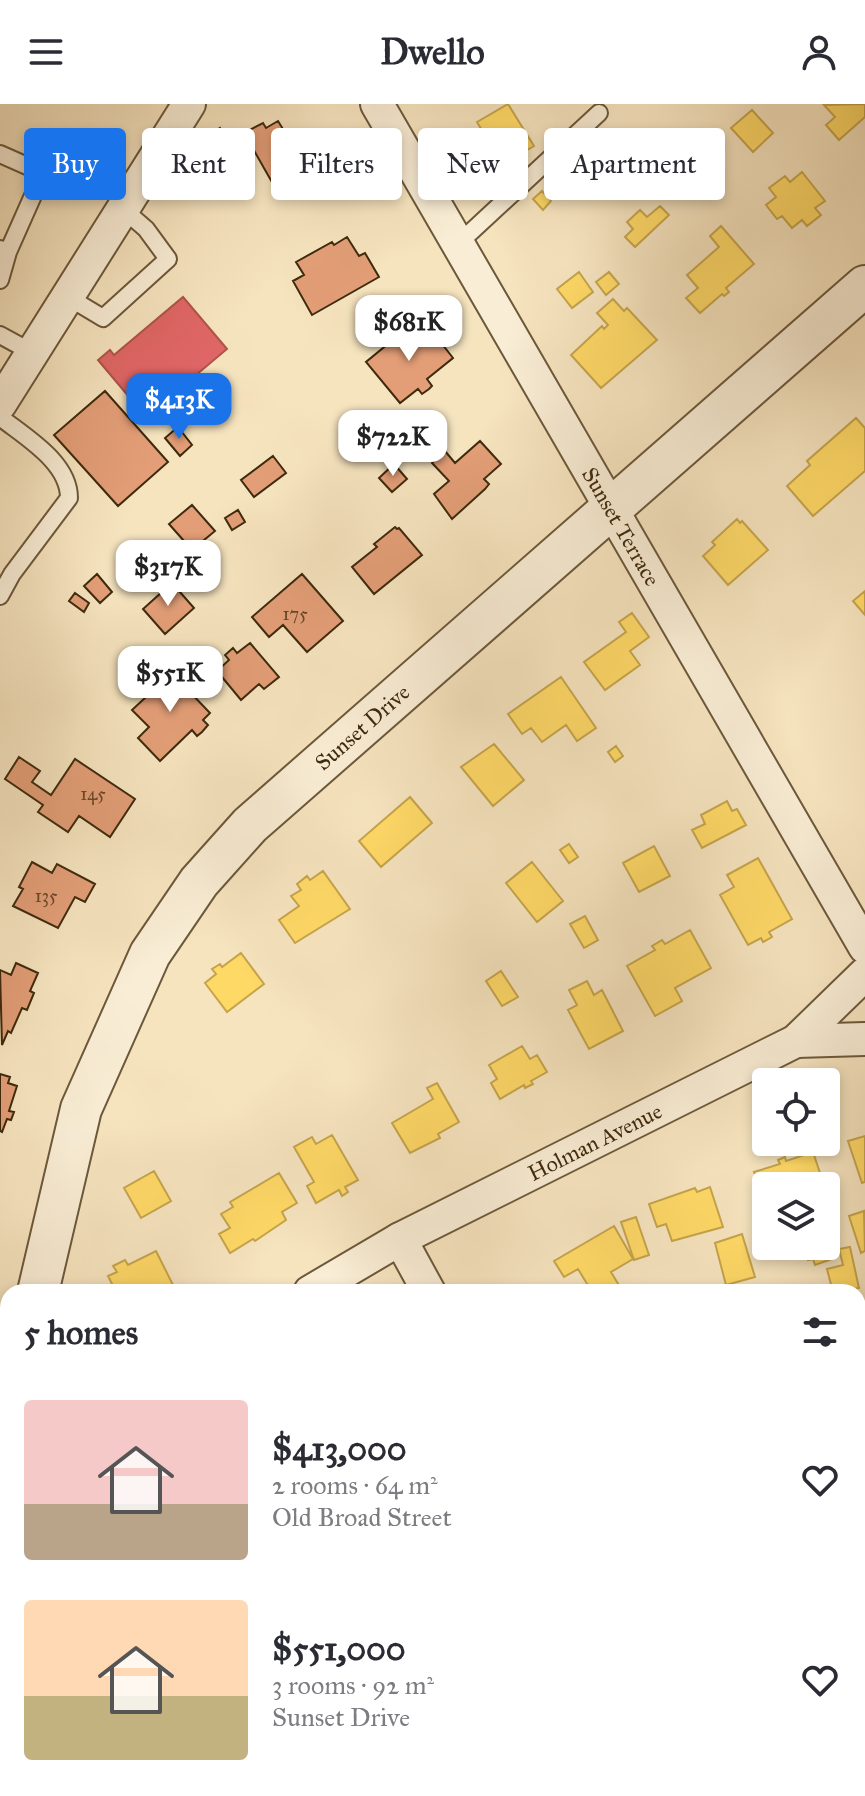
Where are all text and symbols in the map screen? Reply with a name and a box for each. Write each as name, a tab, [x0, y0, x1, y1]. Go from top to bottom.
icon: menu	[24, 30, 68, 74]
text: Dwello	[380, 30, 485, 74]
icon: person	[797, 30, 841, 74]
chip: Buy	[24, 128, 126, 200]
chip: Rent	[142, 128, 255, 200]
chip: Filters	[271, 128, 402, 200]
chip: New	[418, 128, 528, 200]
chip: Apartment	[544, 128, 725, 200]
pin: $681K	[353, 295, 465, 363]
text: $681K	[373, 305, 445, 337]
pin: $413K	[123, 373, 235, 441]
text: $413K	[144, 383, 214, 415]
pin: $722K	[337, 410, 449, 478]
text: $722K	[356, 420, 430, 452]
street label: Sunset Terrace	[577, 462, 666, 591]
pin: $317K	[112, 540, 224, 608]
text: $317K	[134, 550, 202, 582]
house number: 175	[282, 603, 308, 625]
pin: $551K	[114, 646, 226, 714]
text: $551K	[136, 656, 204, 688]
street label: Sunset Drive	[309, 678, 415, 776]
house number: 145	[80, 783, 106, 805]
house number: 135	[35, 885, 58, 907]
map controls	[752, 1068, 840, 1260]
button: locate	[752, 1068, 840, 1156]
street label: Holman Avenue	[523, 1097, 666, 1187]
button: layers	[752, 1172, 840, 1260]
icon: filters	[798, 1310, 842, 1354]
text: 5 homes	[24, 1312, 138, 1353]
text: $413,000	[272, 1428, 407, 1469]
icon: home	[88, 1432, 184, 1528]
icon: heart	[798, 1458, 842, 1502]
text: 2 rooms · 64 m²	[272, 1469, 438, 1501]
text: Old Broad Street	[272, 1501, 452, 1533]
text: $551,000	[272, 1628, 406, 1669]
icon: home	[88, 1632, 184, 1728]
icon: heart	[798, 1658, 842, 1702]
text: 3 rooms · 92 m²	[272, 1669, 434, 1701]
text: Sunset Drive	[272, 1701, 410, 1733]

